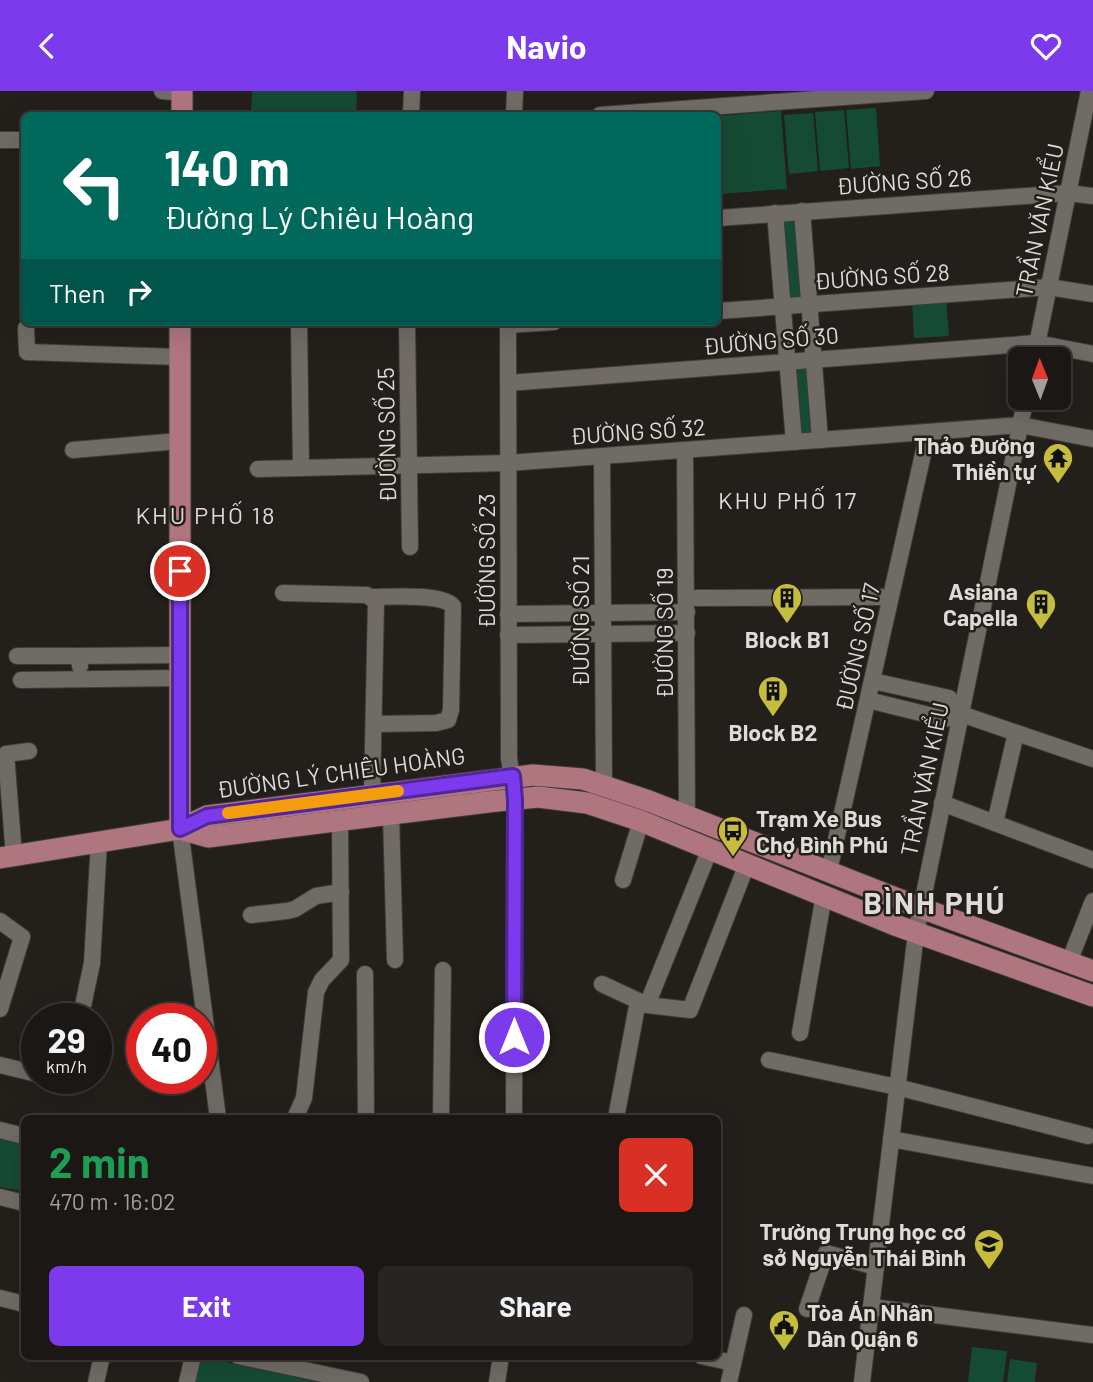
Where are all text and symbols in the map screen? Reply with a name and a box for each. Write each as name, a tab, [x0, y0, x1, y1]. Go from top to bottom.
icon: back	[28, 27, 66, 65]
text: Navio	[506, 27, 587, 65]
icon: heart	[1027, 27, 1065, 65]
text: 140 m	[164, 137, 290, 196]
icon: left	[49, 140, 140, 231]
street label: TRẦN VĂN KIỂU	[1007, 140, 1069, 299]
street label: ĐƯỜNG SỐ 26	[836, 162, 972, 200]
text: Đường Lý Chiêu Hoàng	[164, 197, 474, 235]
street label: ĐƯỜNG SỐ 28	[813, 257, 951, 295]
icon: right	[120, 273, 158, 311]
text: Then	[49, 277, 106, 308]
street label: ĐƯỜNG SỐ 30	[702, 320, 840, 360]
north arrow	[1008, 347, 1071, 409]
map controls	[1008, 347, 1071, 410]
street label: ĐƯỜNG SỐ 25	[371, 367, 401, 503]
street label: ĐƯỜNG SỐ 32	[570, 412, 706, 450]
place label: Thảo Đường Thiền tự	[914, 431, 1036, 485]
temple icon: Thảo Đường Thiền tự	[1041, 441, 1075, 485]
district label: KHU PHỐ 17	[718, 485, 858, 514]
street label: ĐƯỜNG SỐ 23	[472, 493, 500, 629]
district label: KHU PHỐ 18	[135, 500, 277, 529]
pin	[150, 541, 210, 601]
icon: arrive	[161, 552, 199, 590]
street label: ĐƯỜNG SỐ 21	[566, 555, 594, 687]
street label: ĐƯỜNG SỐ 19	[650, 567, 678, 699]
place label: Asiana Capella	[943, 577, 1018, 631]
street label: ĐƯỜNG SỐ 17	[829, 580, 885, 714]
building icon: Block B1	[770, 581, 804, 625]
building icon: Asiana Capella	[1024, 587, 1058, 631]
place label: Block B1	[745, 625, 829, 653]
building icon: Block B2	[756, 674, 790, 718]
street label: TRẦN VĂN KIỂU	[892, 699, 954, 858]
place label: Block B2	[728, 718, 818, 746]
street label: ĐƯỜNG LÝ CHIÊU HOÀNG	[215, 741, 467, 803]
place label: Trạm Xe Bus Chợ Bình Phú	[756, 804, 888, 858]
bus stop icon: Trạm Xe Bus Chợ Bình Phú	[716, 814, 750, 858]
district label: BÌNH PHÚ	[864, 884, 1006, 920]
position arrow	[477, 1000, 551, 1074]
speed limit sign: 40	[126, 1003, 217, 1094]
text: 29	[47, 1018, 86, 1060]
text: km/h	[46, 1055, 87, 1077]
text: 2 min	[49, 1136, 150, 1186]
button: close	[619, 1138, 693, 1212]
text: 470 m · 16:02	[49, 1187, 176, 1215]
place label: Trường Trung học cơ sở Nguyễn Thái Bình	[759, 1217, 966, 1271]
school or university icon: Trường Trung học cơ sở Nguyễn Thái Bình	[972, 1227, 1006, 1271]
button: Exit	[49, 1266, 364, 1346]
button: Share	[378, 1266, 693, 1346]
place label: Tòa Án Nhân Dân Quận 6	[807, 1298, 933, 1352]
public building icon: Tòa Án Nhân Dân Quận 6	[767, 1308, 801, 1352]

